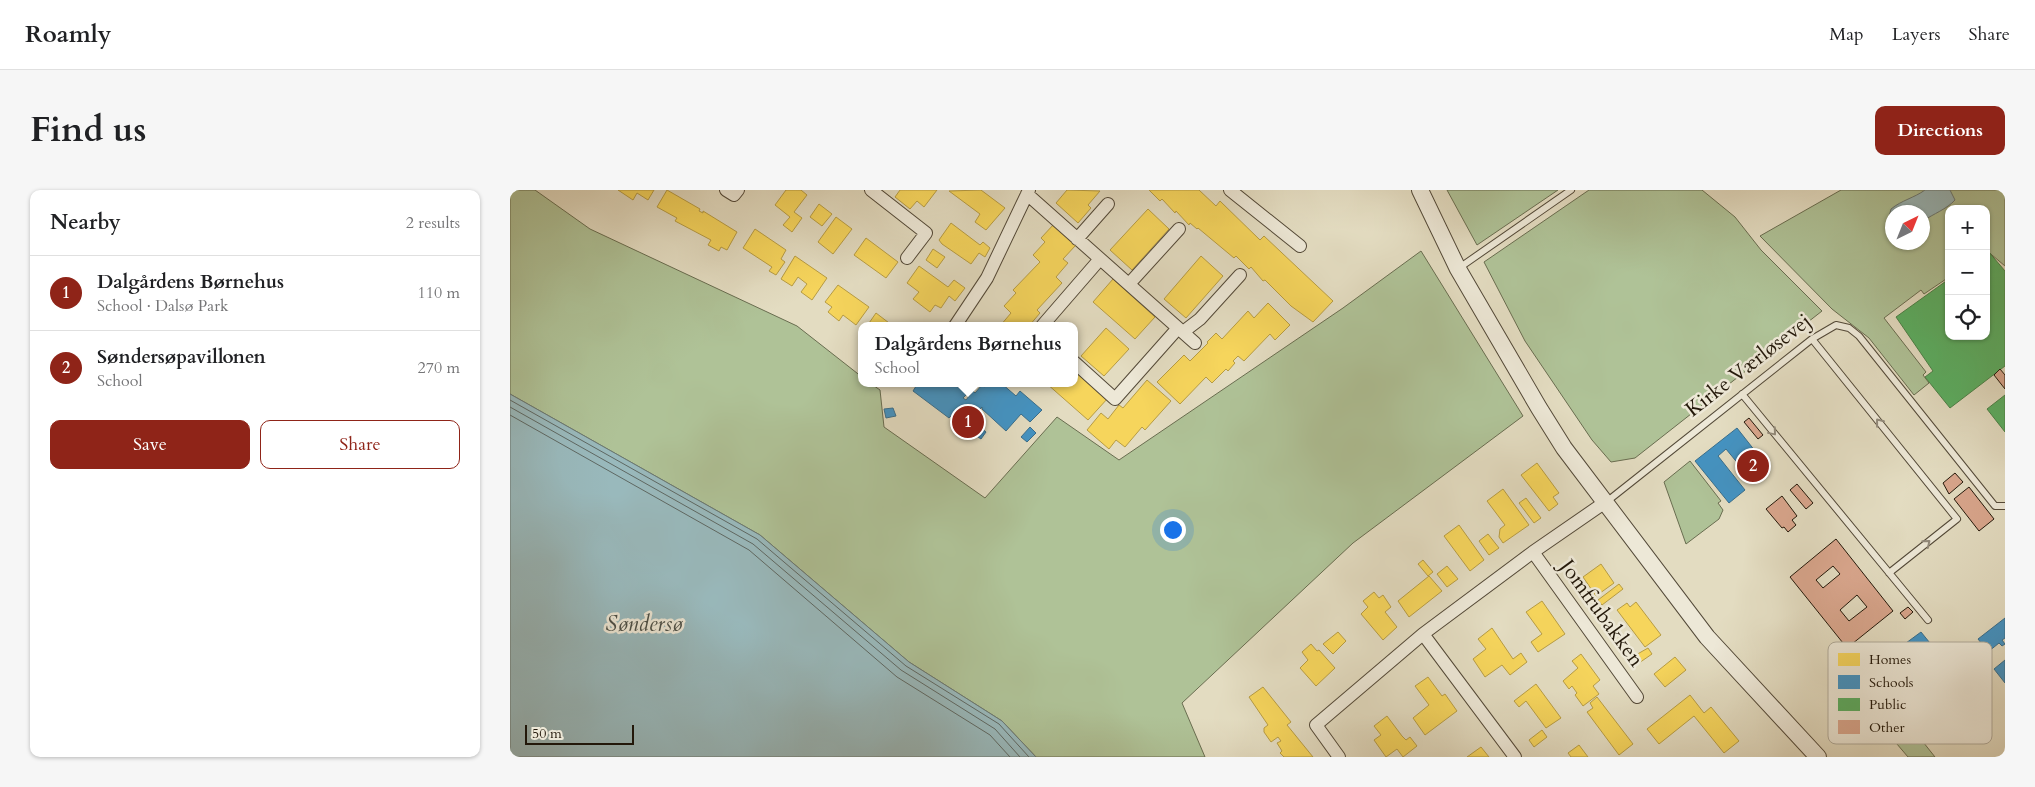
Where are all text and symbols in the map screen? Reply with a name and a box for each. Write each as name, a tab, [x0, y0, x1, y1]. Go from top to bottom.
text: Roamly	[25, 18, 111, 51]
text: Map	[1829, 22, 1864, 47]
text: Layers	[1892, 22, 1941, 47]
text: Share	[1969, 22, 2010, 47]
text: Find us	[30, 106, 146, 154]
button: Directions	[1875, 106, 2005, 155]
north arrow	[1885, 205, 1930, 250]
map controls	[1945, 205, 1990, 340]
button: +	[1945, 205, 1990, 250]
text: Nearby	[50, 208, 121, 237]
text: 2 results	[406, 212, 460, 234]
button: −	[1945, 250, 1990, 295]
text: Dalgårdens Børnehus	[97, 269, 284, 295]
text: 1	[62, 282, 70, 304]
text: 110 m	[418, 282, 460, 304]
text: School · Dalsø Park	[97, 295, 229, 317]
button: locate	[1945, 295, 1990, 340]
street label: Kirke Værløsevej	[1679, 307, 1817, 424]
popup	[858, 322, 1078, 387]
text: Dalgårdens Børnehus	[874, 331, 1062, 357]
text: Søndersøpavillonen	[97, 344, 266, 370]
text: 2	[62, 357, 70, 379]
text: 270 m	[418, 357, 460, 379]
text: School	[874, 357, 920, 379]
text: School	[97, 370, 142, 392]
pin: 1	[952, 403, 984, 441]
one-way arrow	[1876, 419, 1884, 428]
button: Save	[50, 420, 250, 469]
button: Share	[260, 420, 460, 469]
one-way arrow	[1768, 426, 1776, 435]
pin: 2	[1737, 447, 1769, 485]
your location	[1160, 517, 1186, 543]
one-way arrow	[1921, 540, 1930, 548]
street label: Jomfrubakken	[1551, 551, 1650, 673]
water label: Søndersø	[606, 609, 683, 639]
legend	[1828, 642, 1992, 744]
text: Homes	[1869, 650, 1911, 669]
text: Schools	[1869, 673, 1914, 692]
text: Public	[1869, 695, 1906, 714]
text: Other	[1869, 718, 1906, 737]
scale bar	[525, 722, 634, 745]
text: 50 m	[532, 724, 562, 743]

